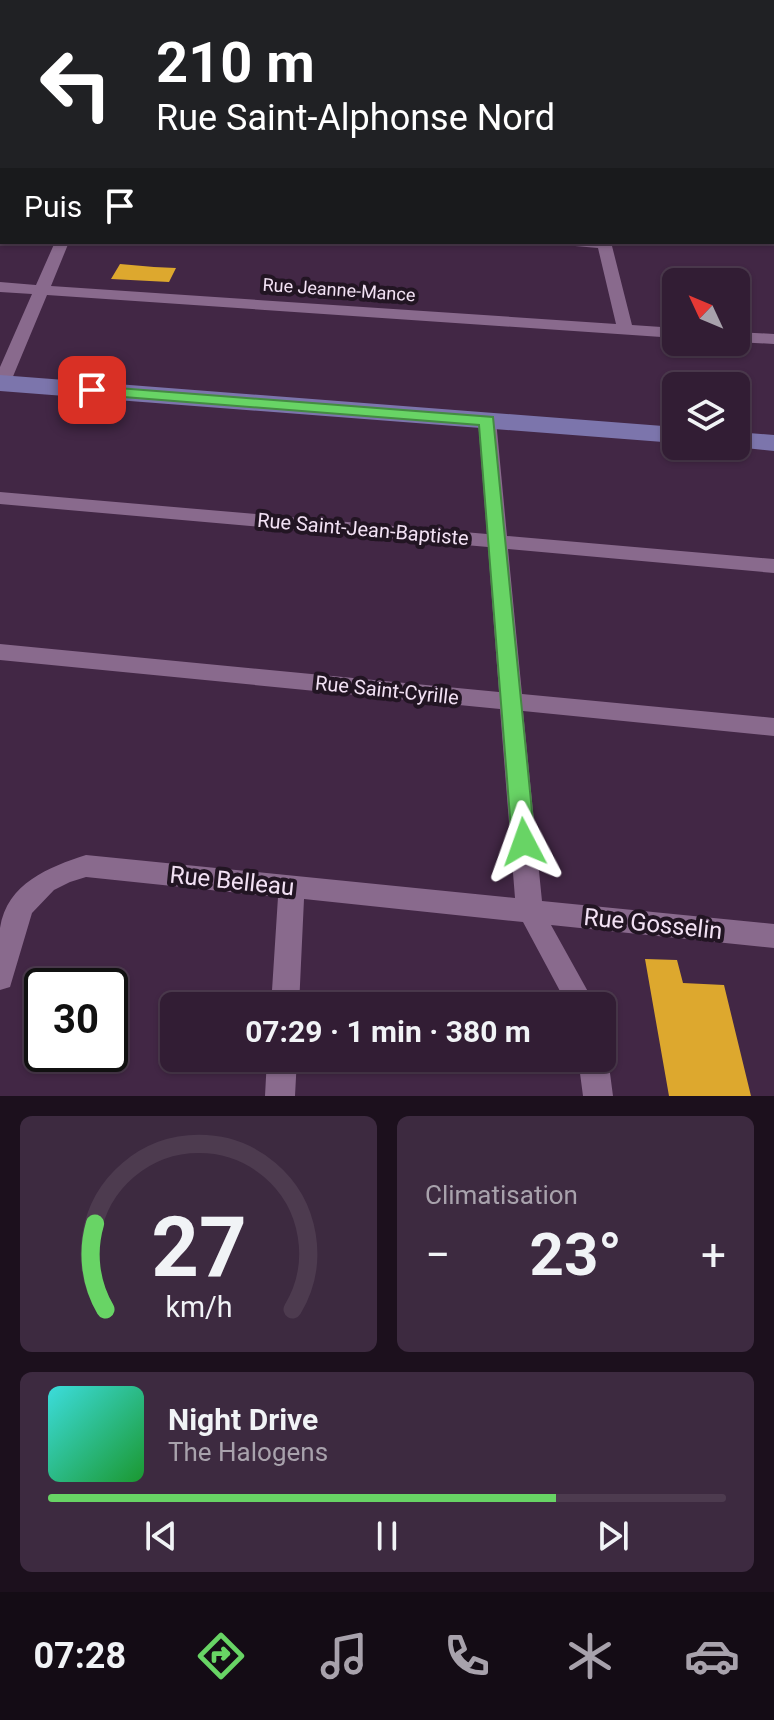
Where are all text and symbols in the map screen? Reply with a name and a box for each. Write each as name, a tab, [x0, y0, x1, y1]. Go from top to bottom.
text: 210 m	[156, 30, 315, 96]
icon: left	[24, 32, 128, 136]
text: Rue Saint-Alphonse Nord	[156, 97, 555, 139]
icon: arrive	[98, 184, 142, 228]
text: Puis	[24, 189, 82, 224]
north arrow	[662, 268, 750, 356]
map controls	[662, 268, 750, 460]
street label: Rue Jeanne-Mance	[262, 274, 416, 305]
pin	[58, 356, 126, 424]
icon: arrive	[70, 368, 114, 412]
button: layers	[662, 372, 750, 460]
street label: Rue Saint-Jean-Baptiste	[256, 508, 470, 550]
street label: Rue Saint-Cyrille	[314, 671, 460, 709]
position arrow	[482, 800, 566, 884]
street label: Rue Belleau	[168, 861, 296, 901]
street label: Rue Gosselin	[582, 903, 724, 945]
speed limit sign: 30	[24, 968, 128, 1072]
text: 07:29 · 1 min · 380 m	[245, 1014, 531, 1049]
text: Climatisation	[425, 1180, 578, 1210]
text: 27	[151, 1199, 246, 1296]
text: 23°	[529, 1219, 622, 1290]
text: −	[425, 1229, 450, 1281]
text: +	[701, 1229, 726, 1281]
text: km/h	[165, 1290, 232, 1324]
text: Night Drive	[168, 1402, 318, 1437]
text: The Halogens	[168, 1437, 328, 1467]
icon: previous	[139, 1514, 183, 1558]
icon: pause	[365, 1514, 409, 1558]
icon: next	[591, 1514, 635, 1558]
icon: directions	[193, 1628, 249, 1684]
icon: music	[316, 1628, 372, 1684]
icon: phone	[439, 1628, 495, 1684]
icon: climate	[562, 1628, 618, 1684]
icon: car	[684, 1628, 740, 1684]
text: 07:28	[33, 1635, 126, 1677]

